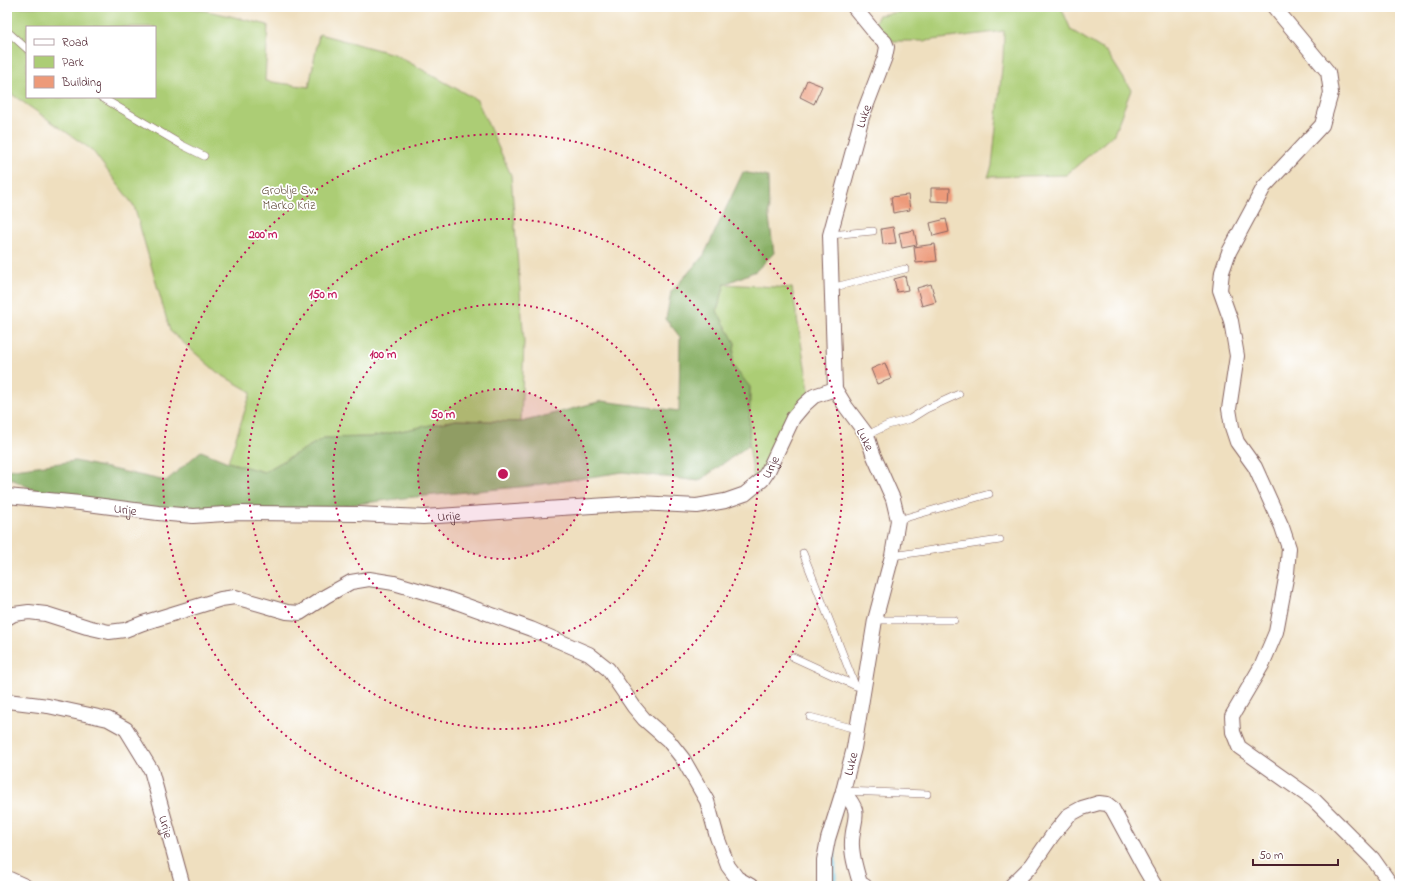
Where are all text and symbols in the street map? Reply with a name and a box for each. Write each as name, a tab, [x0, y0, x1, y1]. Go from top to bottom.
legend	[26, 26, 156, 98]
text: Road	[62, 34, 88, 52]
text: Park	[62, 54, 84, 72]
text: Building	[61, 74, 101, 93]
street label: Luke	[852, 102, 877, 130]
park label: Groblje Sv. Marko Kriz	[262, 181, 317, 215]
text: 200 m	[248, 226, 278, 244]
text: 150 m	[309, 286, 338, 304]
text: 100 m	[370, 346, 397, 364]
text: 50 m	[431, 406, 456, 424]
street label: Luke	[851, 425, 878, 455]
street label: Urije	[758, 453, 785, 483]
centre of rings	[496, 467, 510, 481]
street label: Urije	[112, 499, 138, 521]
street label: Urije	[437, 507, 461, 527]
street label: Luke	[839, 750, 864, 778]
street label: Urije	[153, 813, 177, 841]
scale bar	[1253, 841, 1338, 867]
text: 50 m	[1259, 847, 1283, 865]

